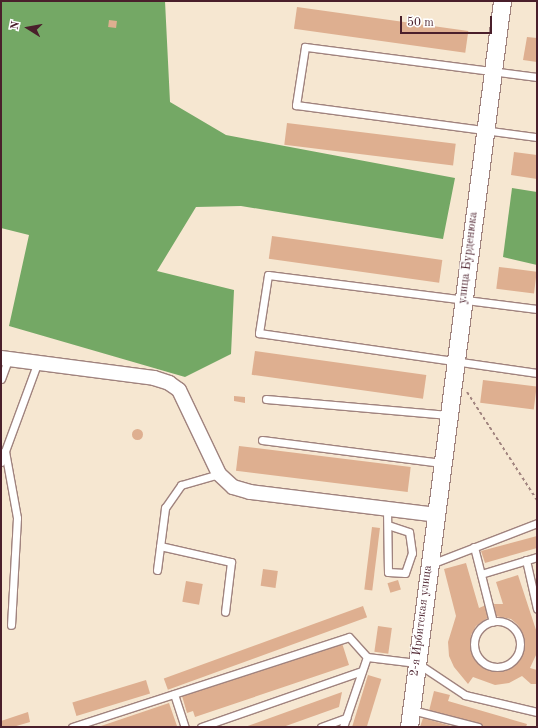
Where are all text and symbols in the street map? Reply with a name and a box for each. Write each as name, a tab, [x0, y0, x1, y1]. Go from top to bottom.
north arrow	[8, 8, 48, 48]
scale bar	[402, 8, 494, 34]
text: 50 m	[407, 17, 434, 29]
text: N	[10, 20, 22, 31]
street label: улица Бурденюка	[456, 211, 482, 305]
street label: 2-я Ирбитская улица	[408, 565, 436, 677]

